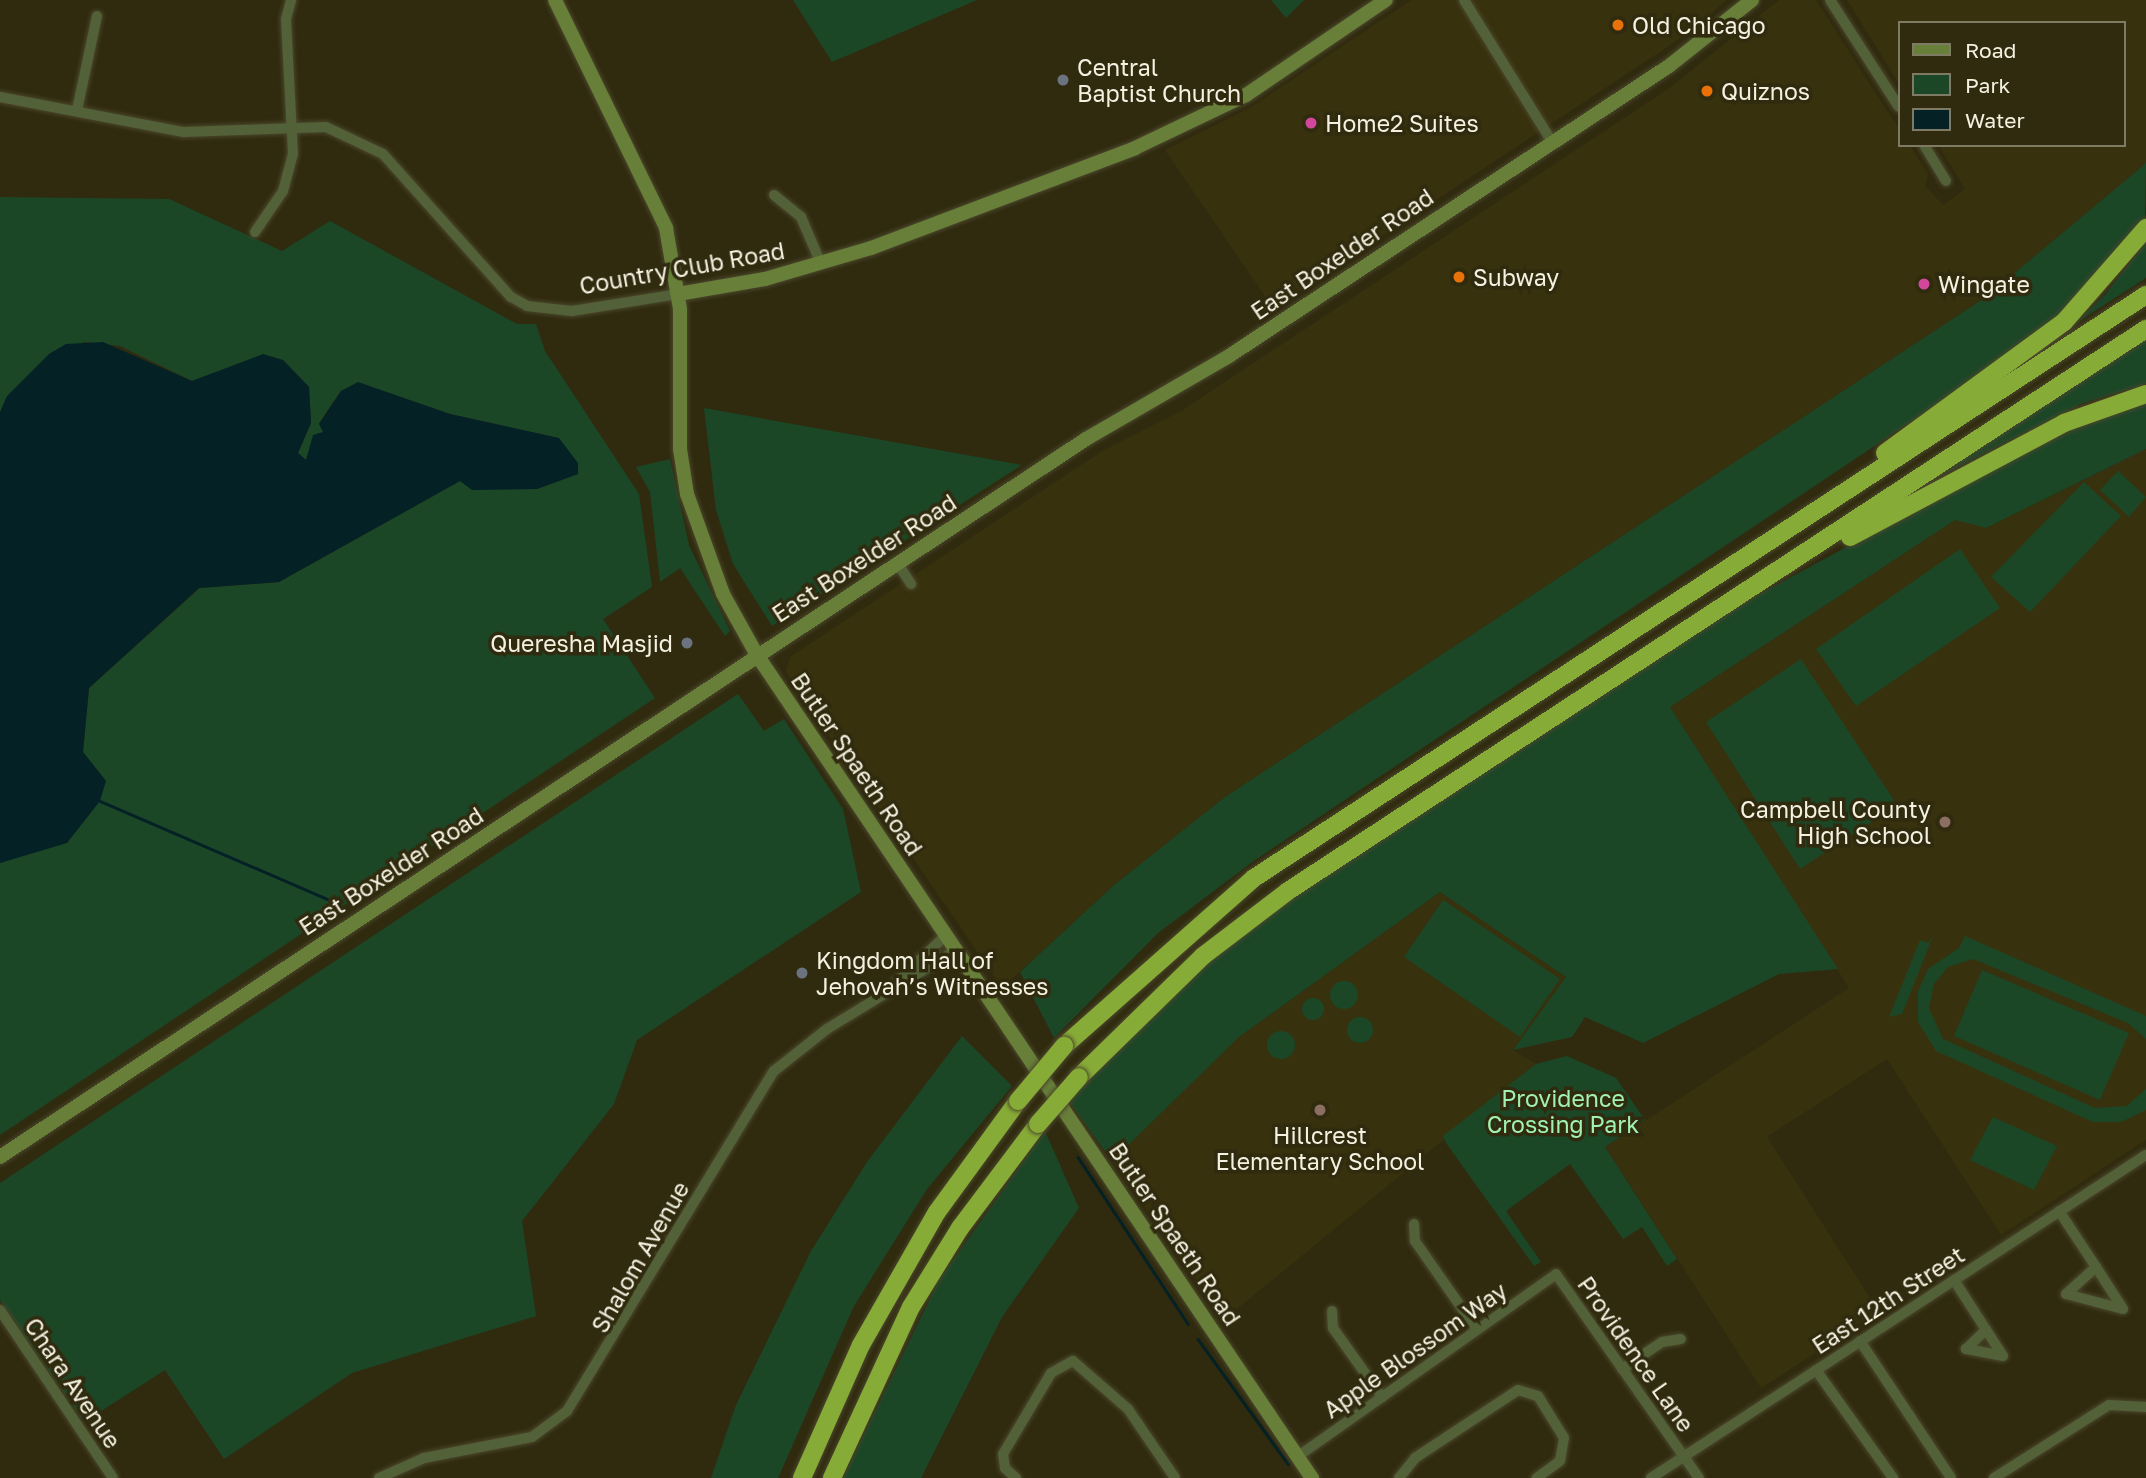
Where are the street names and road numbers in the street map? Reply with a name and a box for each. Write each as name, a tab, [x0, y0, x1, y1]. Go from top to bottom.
street label: East Boxelder Road	[1246, 183, 1438, 325]
street label: Country Club Road	[577, 236, 787, 300]
street label: East Boxelder Road	[767, 488, 961, 628]
street label: Butler Spaeth Road	[786, 667, 928, 861]
street label: East Boxelder Road	[294, 801, 488, 941]
street label: Butler Spaeth Road	[1104, 1137, 1246, 1331]
street label: Shalom Avenue	[586, 1176, 694, 1338]
street label: East 12th Street	[1807, 1241, 1969, 1359]
street label: Providence Lane	[1572, 1271, 1700, 1437]
street label: Apple Blossom Way	[1318, 1276, 1512, 1424]
street label: Chara Avenue	[19, 1313, 127, 1453]

